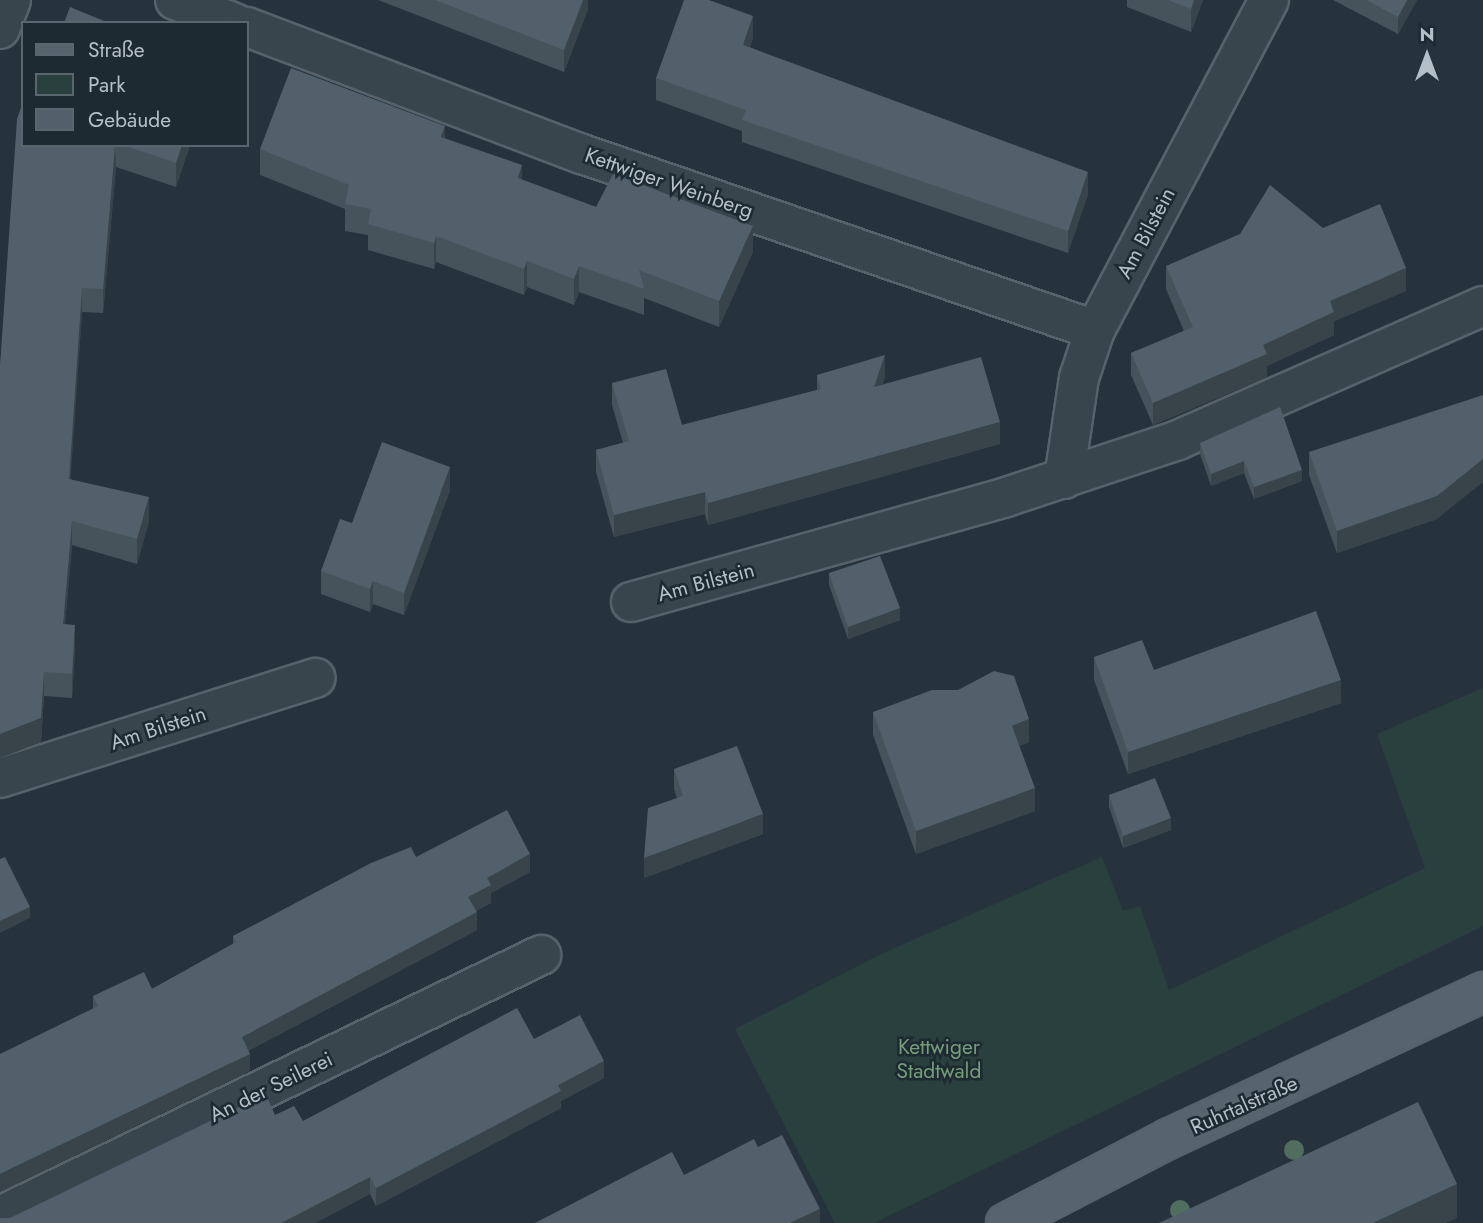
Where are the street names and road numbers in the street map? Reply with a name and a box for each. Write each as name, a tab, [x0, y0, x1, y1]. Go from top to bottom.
street label: Kettwiger Weinberg	[582, 142, 756, 224]
street label: Am Bilstein	[1112, 183, 1180, 283]
street label: Am Bilstein	[655, 557, 757, 607]
street label: Am Bilstein	[107, 701, 209, 755]
street label: An der Seilerei	[205, 1046, 337, 1128]
street label: Ruhrtalstraße	[1187, 1070, 1301, 1140]

